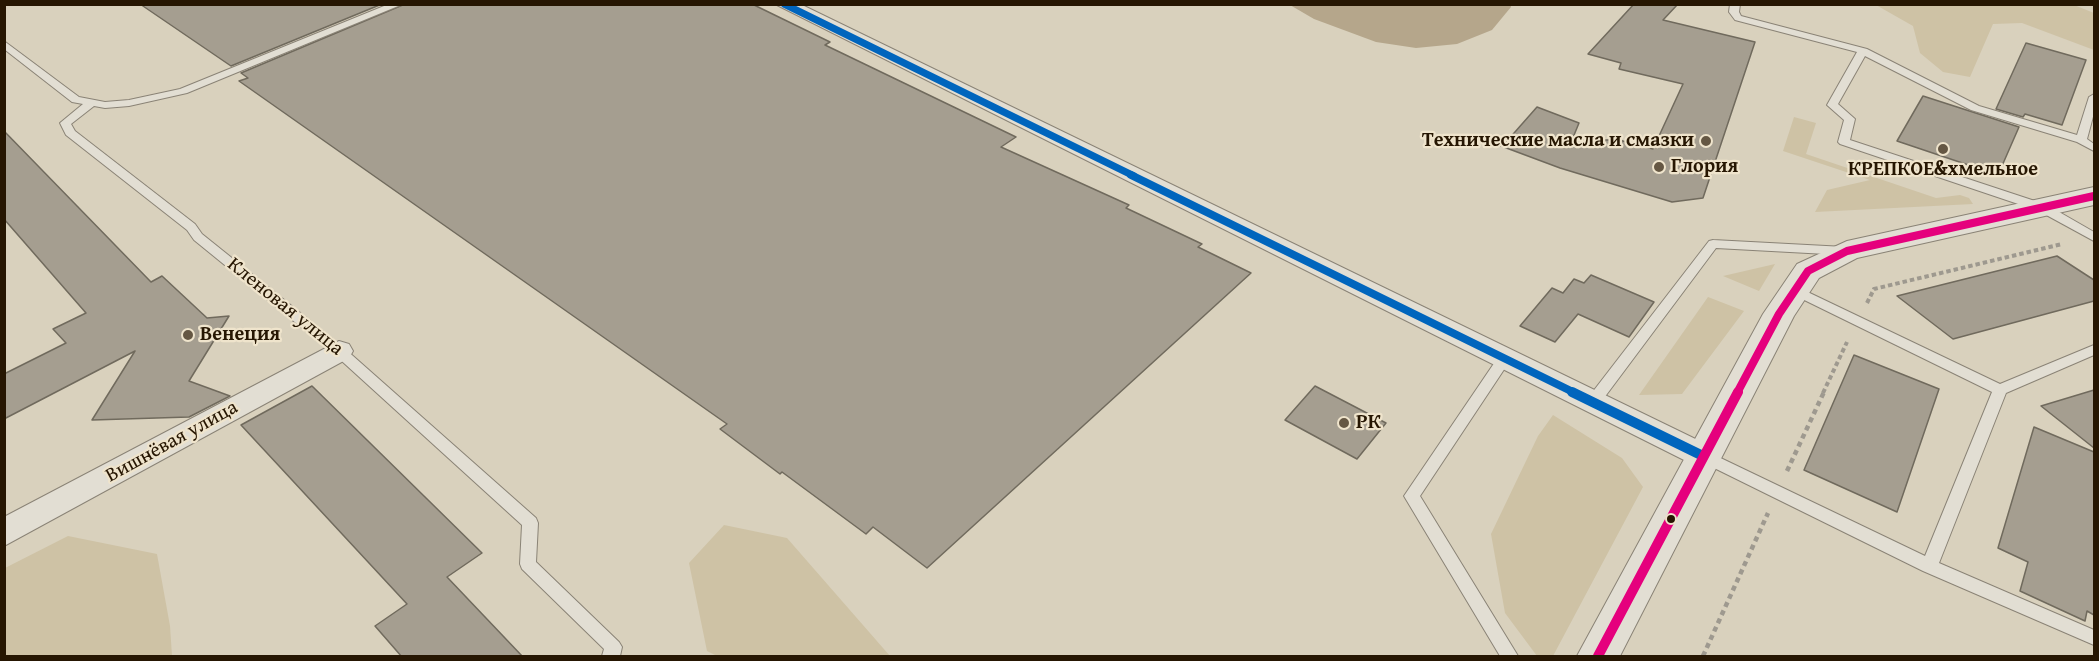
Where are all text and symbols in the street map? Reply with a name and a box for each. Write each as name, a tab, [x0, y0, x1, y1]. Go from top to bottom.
place label: Технические масла и смазки	[1422, 129, 1694, 153]
marker: Технические масла и смазки	[1699, 134, 1713, 148]
marker: КРЕПКОЕ&хмельное	[1936, 142, 1950, 156]
place label: Глория	[1671, 155, 1738, 179]
place label: КРЕПКОЕ&хмельное	[1848, 158, 2038, 182]
marker: Глория	[1652, 160, 1666, 174]
street label: Кленовая улица	[222, 253, 348, 361]
place label: Венеция	[200, 323, 280, 347]
marker: Венеция	[181, 328, 195, 342]
street label: Вишнёвая улица	[102, 396, 242, 488]
place label: РК	[1356, 411, 1381, 435]
marker: РК	[1337, 416, 1351, 430]
unlabelled marker	[1665, 513, 1677, 525]

